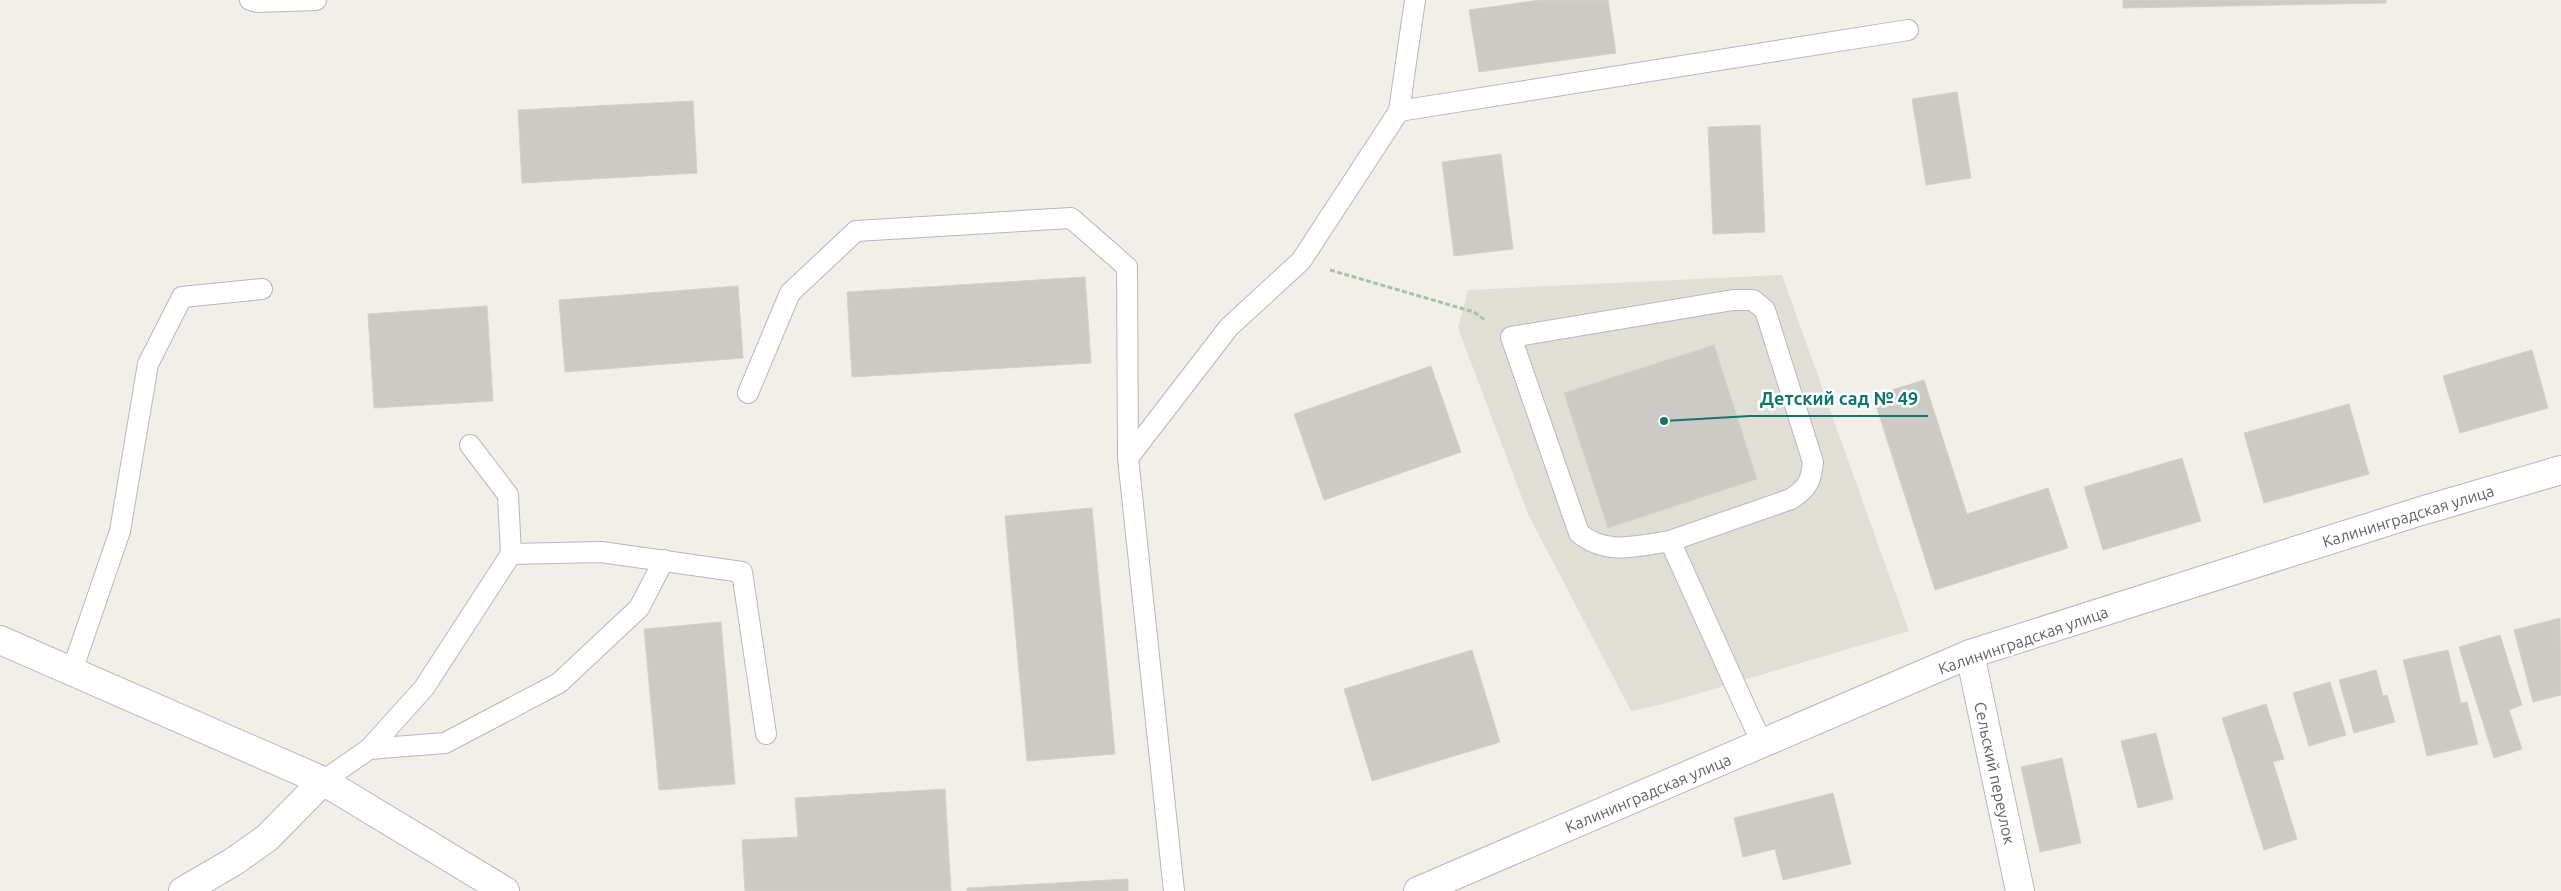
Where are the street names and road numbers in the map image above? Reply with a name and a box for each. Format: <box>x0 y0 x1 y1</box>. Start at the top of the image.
street label: Калининградская улица <box>2320 481 2496 551</box>
street label: Калининградская улица <box>1936 602 2110 678</box>
street label: Сельский переулок <box>1971 700 2019 846</box>
street label: Калининградская улица <box>1562 750 1734 836</box>

